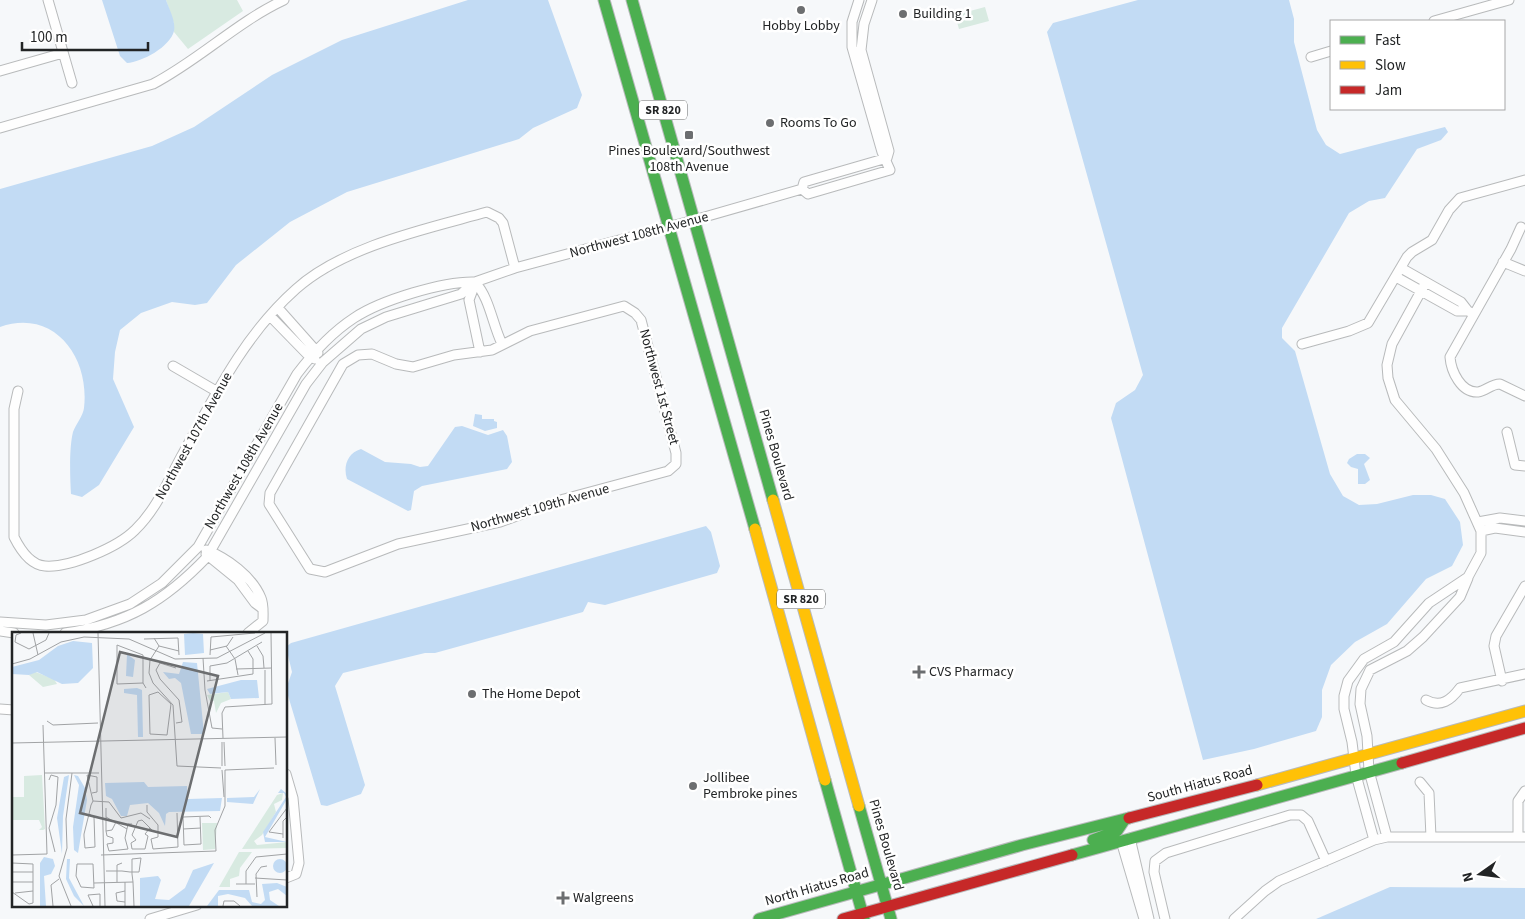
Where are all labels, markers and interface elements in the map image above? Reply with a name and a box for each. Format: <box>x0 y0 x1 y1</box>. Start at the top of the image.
marker: Hobby Lobby <box>795 4 807 16</box>
place label: Building 1 <box>913 4 972 24</box>
marker: Building 1 <box>897 8 909 20</box>
place label: Hobby Lobby <box>762 16 840 36</box>
scale bar <box>22 20 149 52</box>
legend <box>1330 20 1505 110</box>
text: 100 m <box>30 27 68 48</box>
text: Fast <box>1375 30 1401 51</box>
text: Slow <box>1375 55 1406 76</box>
text: Jam <box>1375 80 1402 101</box>
road number: SR 820 <box>639 100 687 120</box>
place label: Rooms To Go <box>780 113 856 133</box>
marker: Rooms To Go <box>764 117 776 129</box>
marker: Pines Boulevard/Southwest 108th Avenue <box>683 129 695 141</box>
place label: Pines Boulevard/Southwest 108th Avenue <box>608 141 770 177</box>
street label: Northwest 108th Avenue <box>567 207 711 263</box>
street label: Northwest 1st Street <box>634 327 684 447</box>
street label: Northwest 107th Avenue <box>151 369 237 503</box>
street label: Northwest 108th Avenue <box>200 399 288 533</box>
street label: Pines Boulevard <box>753 407 799 503</box>
street label: Northwest 109th Avenue <box>468 479 612 537</box>
road number: SR 820 <box>777 590 825 608</box>
inset map <box>12 632 288 906</box>
place label: CVS Pharmacy <box>929 662 1014 682</box>
marker: CVS Pharmacy <box>913 666 925 678</box>
place label: The Home Depot <box>482 684 581 704</box>
marker: The Home Depot <box>466 688 478 700</box>
street label: South Hiatus Road <box>1145 760 1255 808</box>
place label: Jollibee Pembroke pines <box>703 768 797 804</box>
marker: Jollibee Pembroke pines <box>687 780 699 792</box>
street label: Pines Boulevard <box>863 797 909 893</box>
north arrow <box>1455 849 1505 899</box>
street label: North Hiatus Road <box>763 863 871 911</box>
text: N <box>1458 870 1479 884</box>
place label: Walgreens <box>573 888 634 908</box>
marker: Walgreens <box>557 892 569 904</box>

